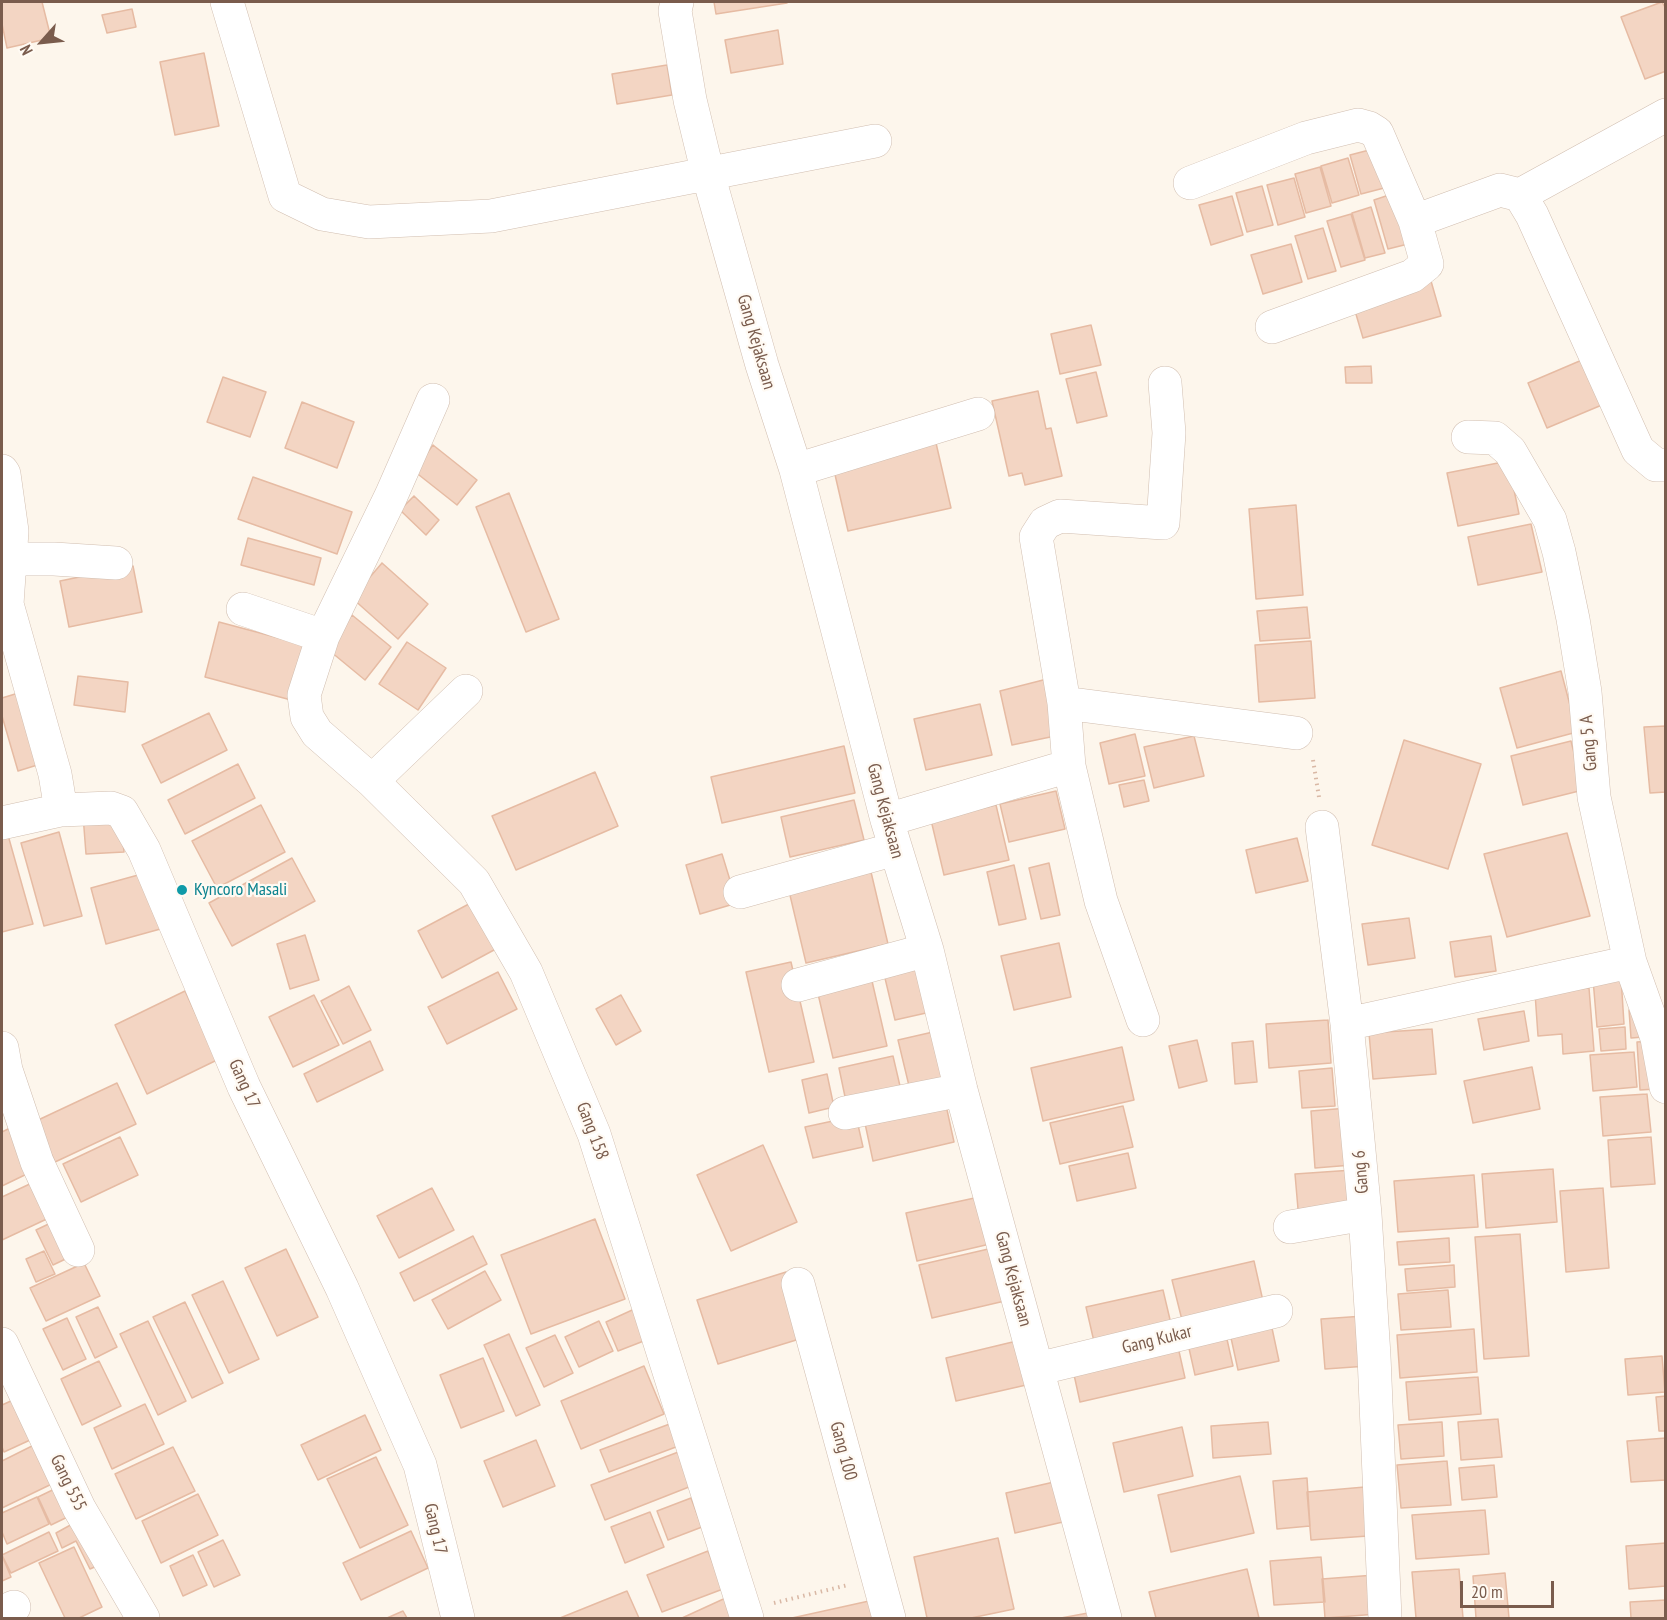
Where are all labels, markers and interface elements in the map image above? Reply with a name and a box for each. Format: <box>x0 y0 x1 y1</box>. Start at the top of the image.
north arrow <box>12 12 72 72</box>
text: N <box>15 42 37 59</box>
street label: Gang Kejaksaan <box>732 292 780 392</box>
street label: Gang 5 A <box>1576 714 1602 772</box>
street label: Gang Kejaksaan <box>862 761 908 861</box>
place label: Kyncoro Masali <box>194 879 287 901</box>
marker: Kyncoro Masali <box>175 883 189 897</box>
street label: Gang 17 <box>224 1056 264 1112</box>
street label: Gang 158 <box>571 1099 613 1163</box>
street label: Gang 6 <box>1348 1149 1374 1195</box>
street label: Gang Kejaksaan <box>990 1229 1036 1329</box>
street label: Gang Kukar <box>1120 1321 1194 1359</box>
street label: Gang 100 <box>825 1419 861 1483</box>
street label: Gang 555 <box>45 1451 91 1515</box>
street label: Gang 17 <box>419 1501 451 1557</box>
scale bar <box>1463 1569 1558 1607</box>
text: 20 m <box>1471 1580 1503 1603</box>

